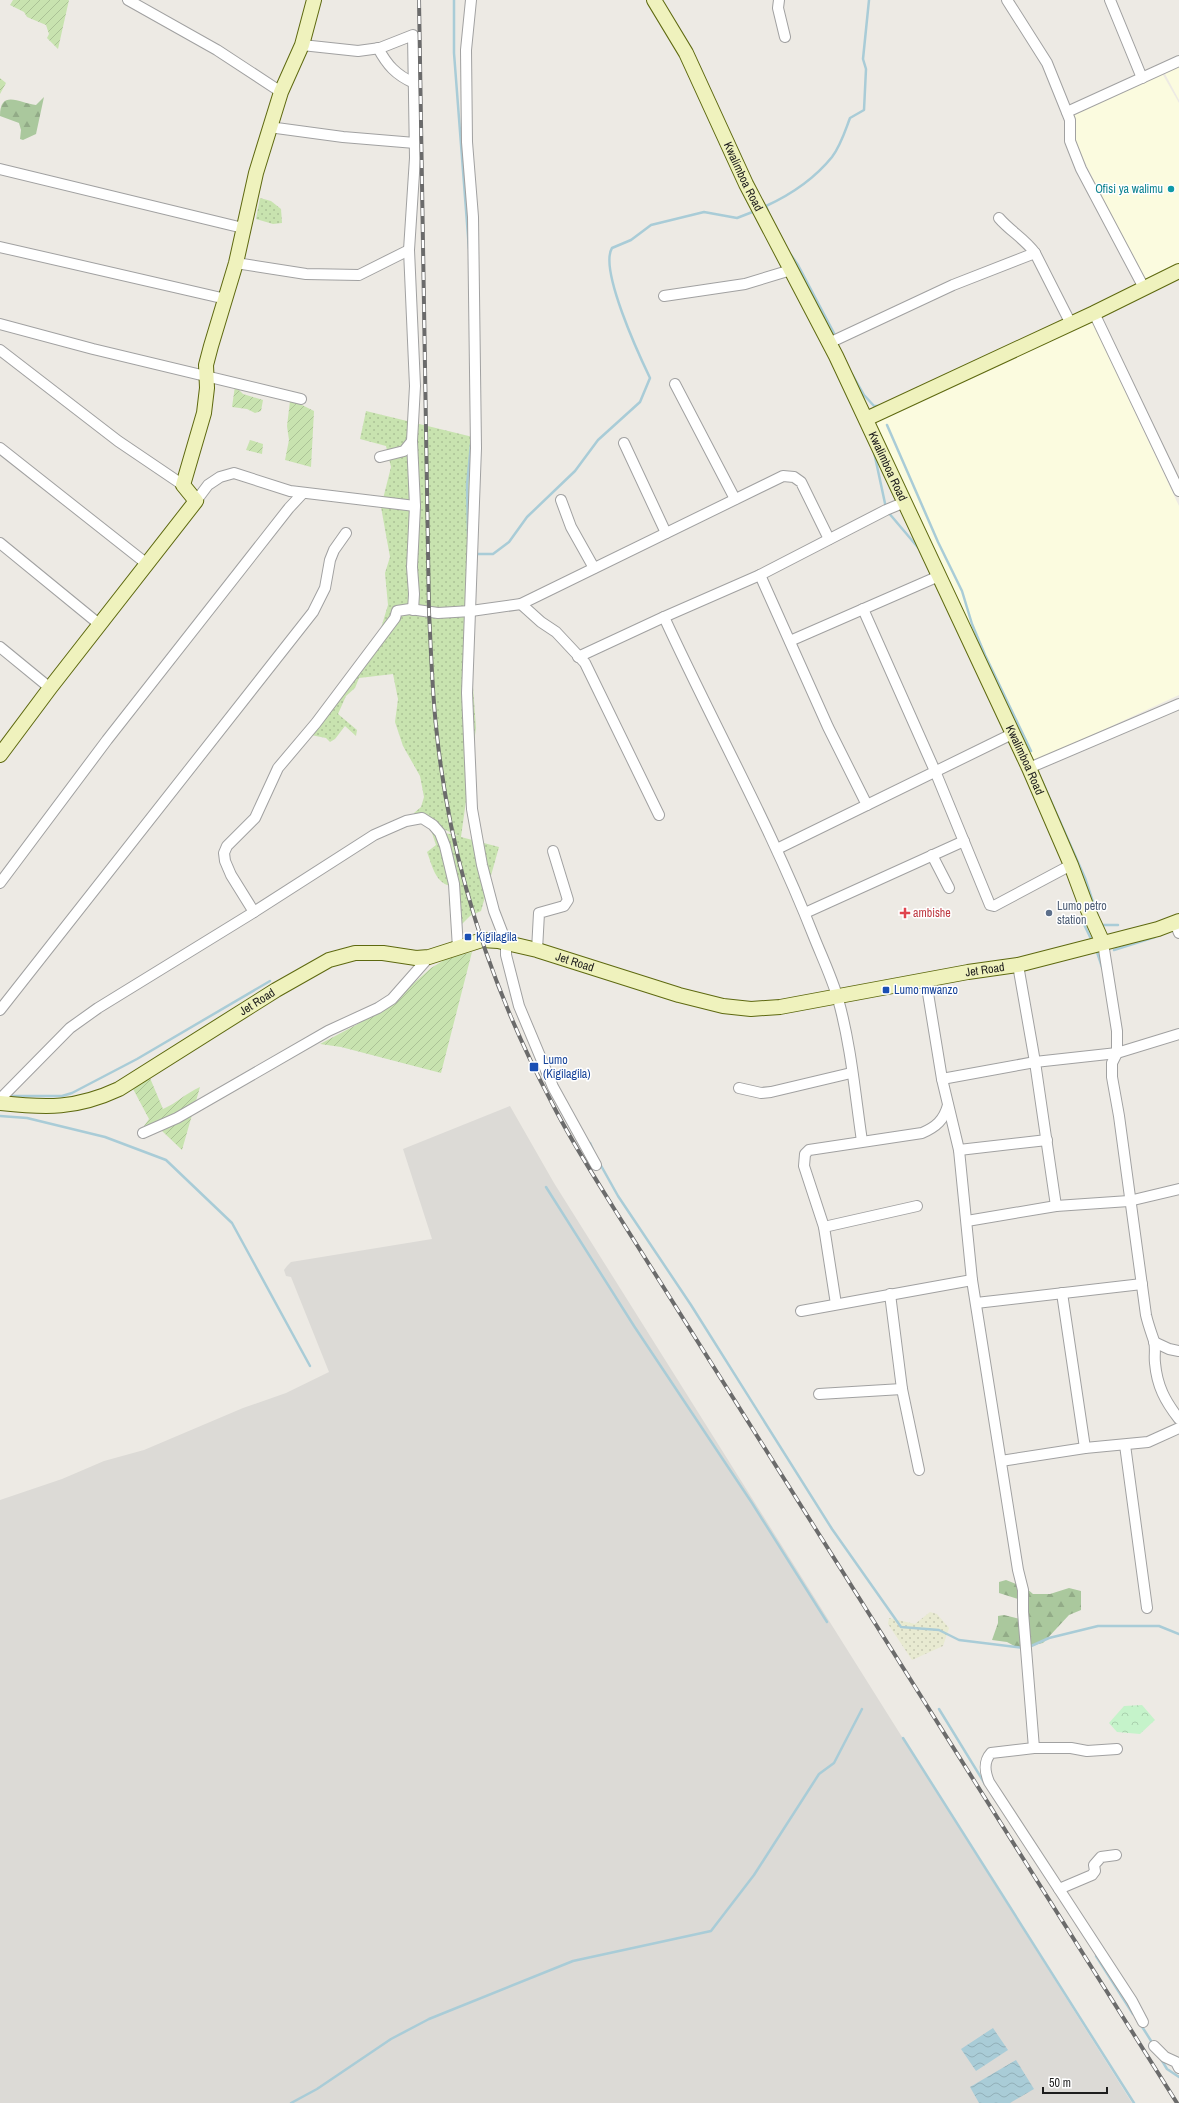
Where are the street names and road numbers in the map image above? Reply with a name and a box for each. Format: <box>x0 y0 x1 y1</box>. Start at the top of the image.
street label: Kwalimboa Road <box>720 139 767 214</box>
street label: Kwalimboa Road <box>865 429 911 504</box>
street label: Kwalimboa Road <box>1002 722 1048 797</box>
street label: Jet Road <box>554 948 596 976</box>
street label: Jet Road <box>964 959 1005 980</box>
street label: Jet Road <box>236 985 278 1019</box>

